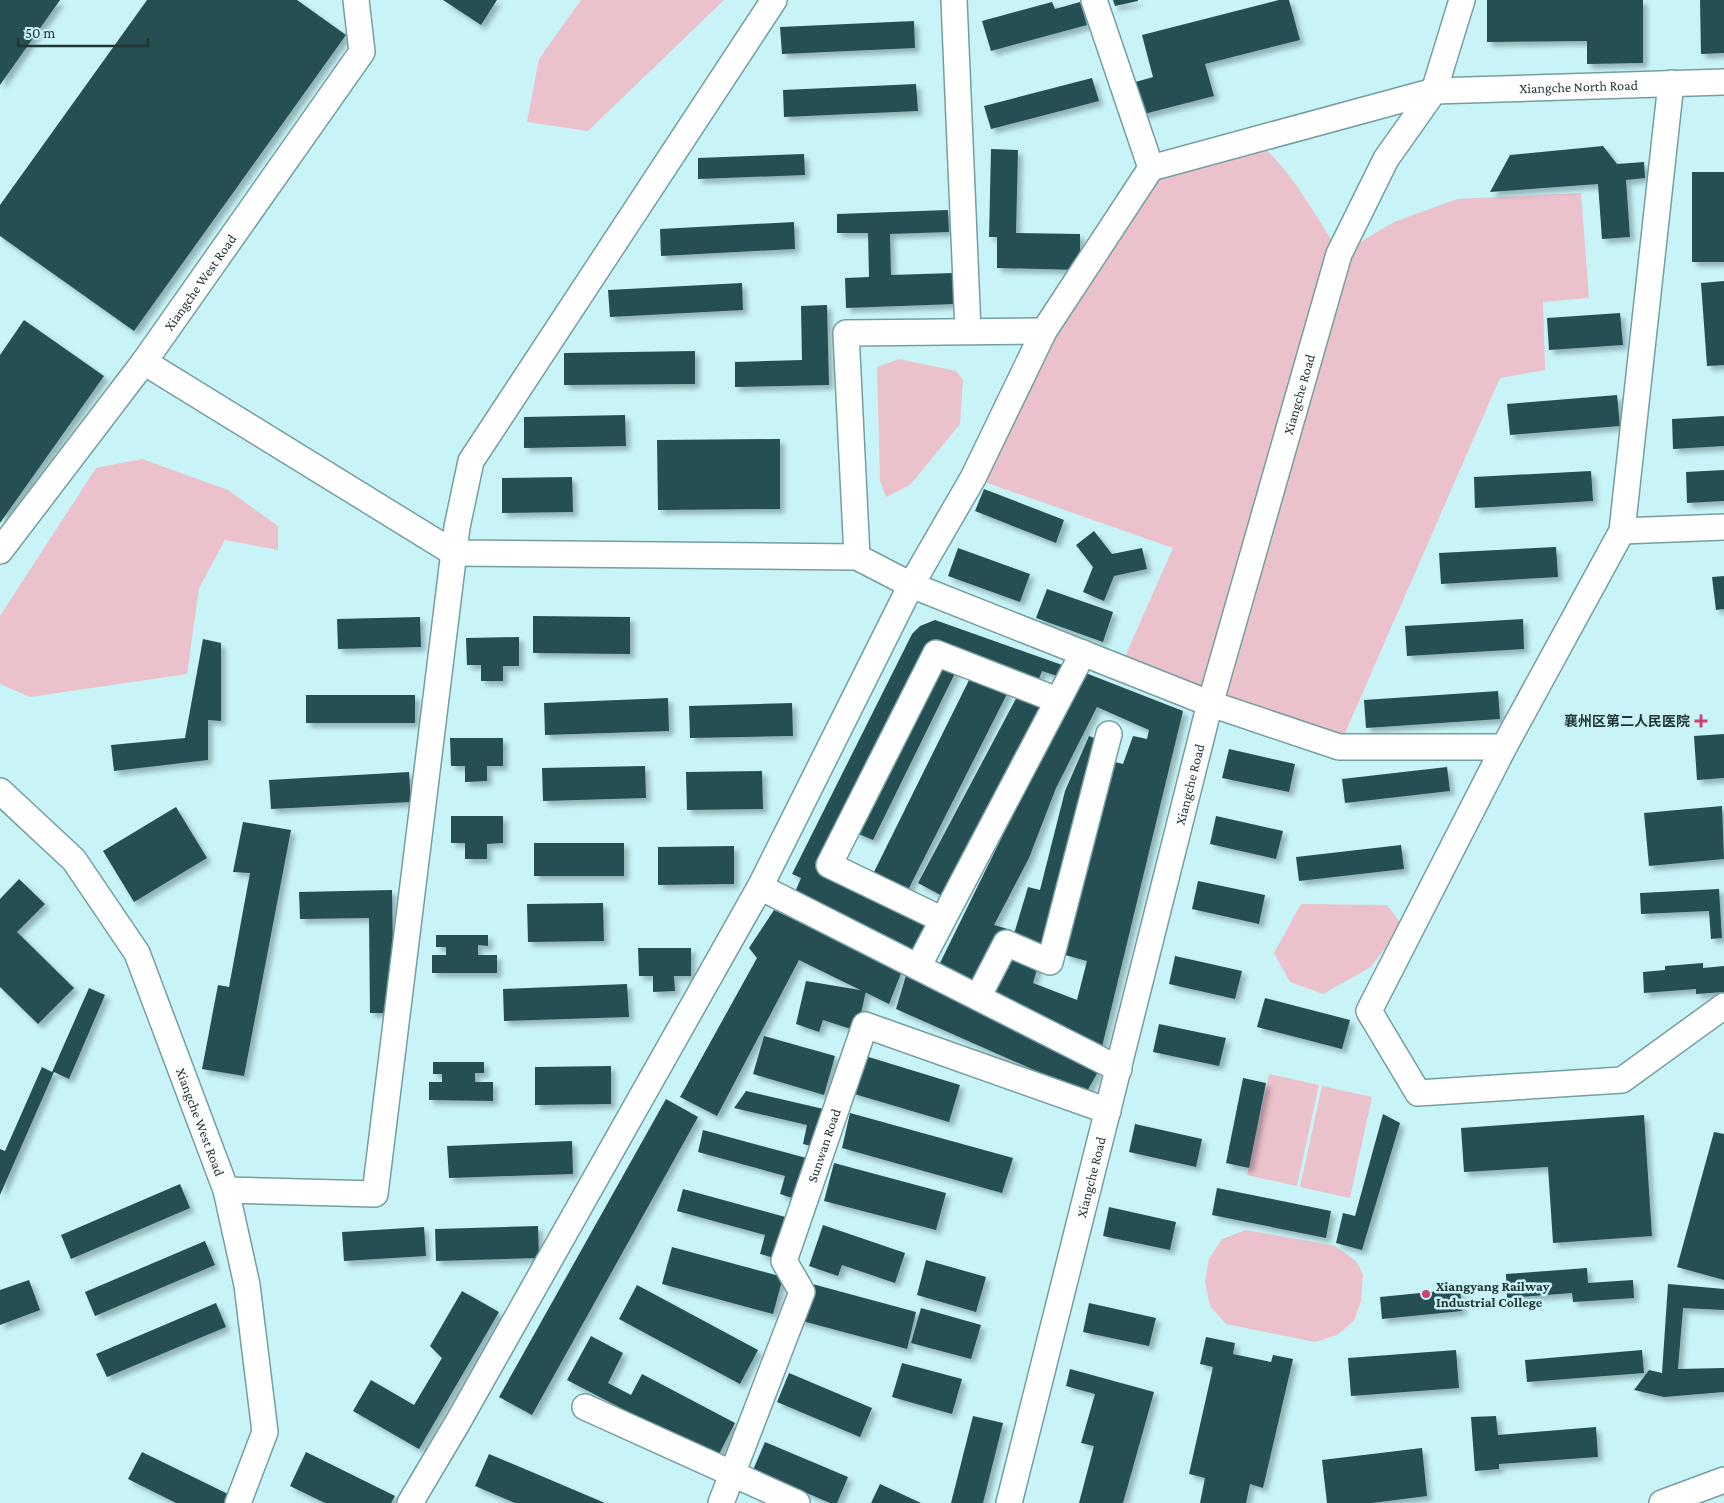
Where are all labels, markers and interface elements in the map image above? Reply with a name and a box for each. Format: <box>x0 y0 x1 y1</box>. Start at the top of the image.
scale bar <box>18 15 148 47</box>
text: 50 m <box>25 25 55 41</box>
street label: Xiangche North Road <box>1519 77 1639 96</box>
street label: Xiangche West Road <box>161 231 240 334</box>
street label: Xiangche Road <box>1280 352 1318 436</box>
place label: 襄州区第二人民医院 <box>1564 713 1690 729</box>
marker: 襄州区第二人民医院 <box>1694 714 1708 728</box>
street label: Xiangche Road <box>1172 742 1208 826</box>
street label: Xiangche West Road <box>173 1066 228 1179</box>
street label: Sunwan Road <box>804 1106 844 1184</box>
street label: Xiangche Road <box>1073 1134 1109 1219</box>
place label: Xiangyang Railway Industrial College <box>1436 1278 1550 1310</box>
marker: Xiangyang Railway Industrial College <box>1420 1288 1432 1300</box>

